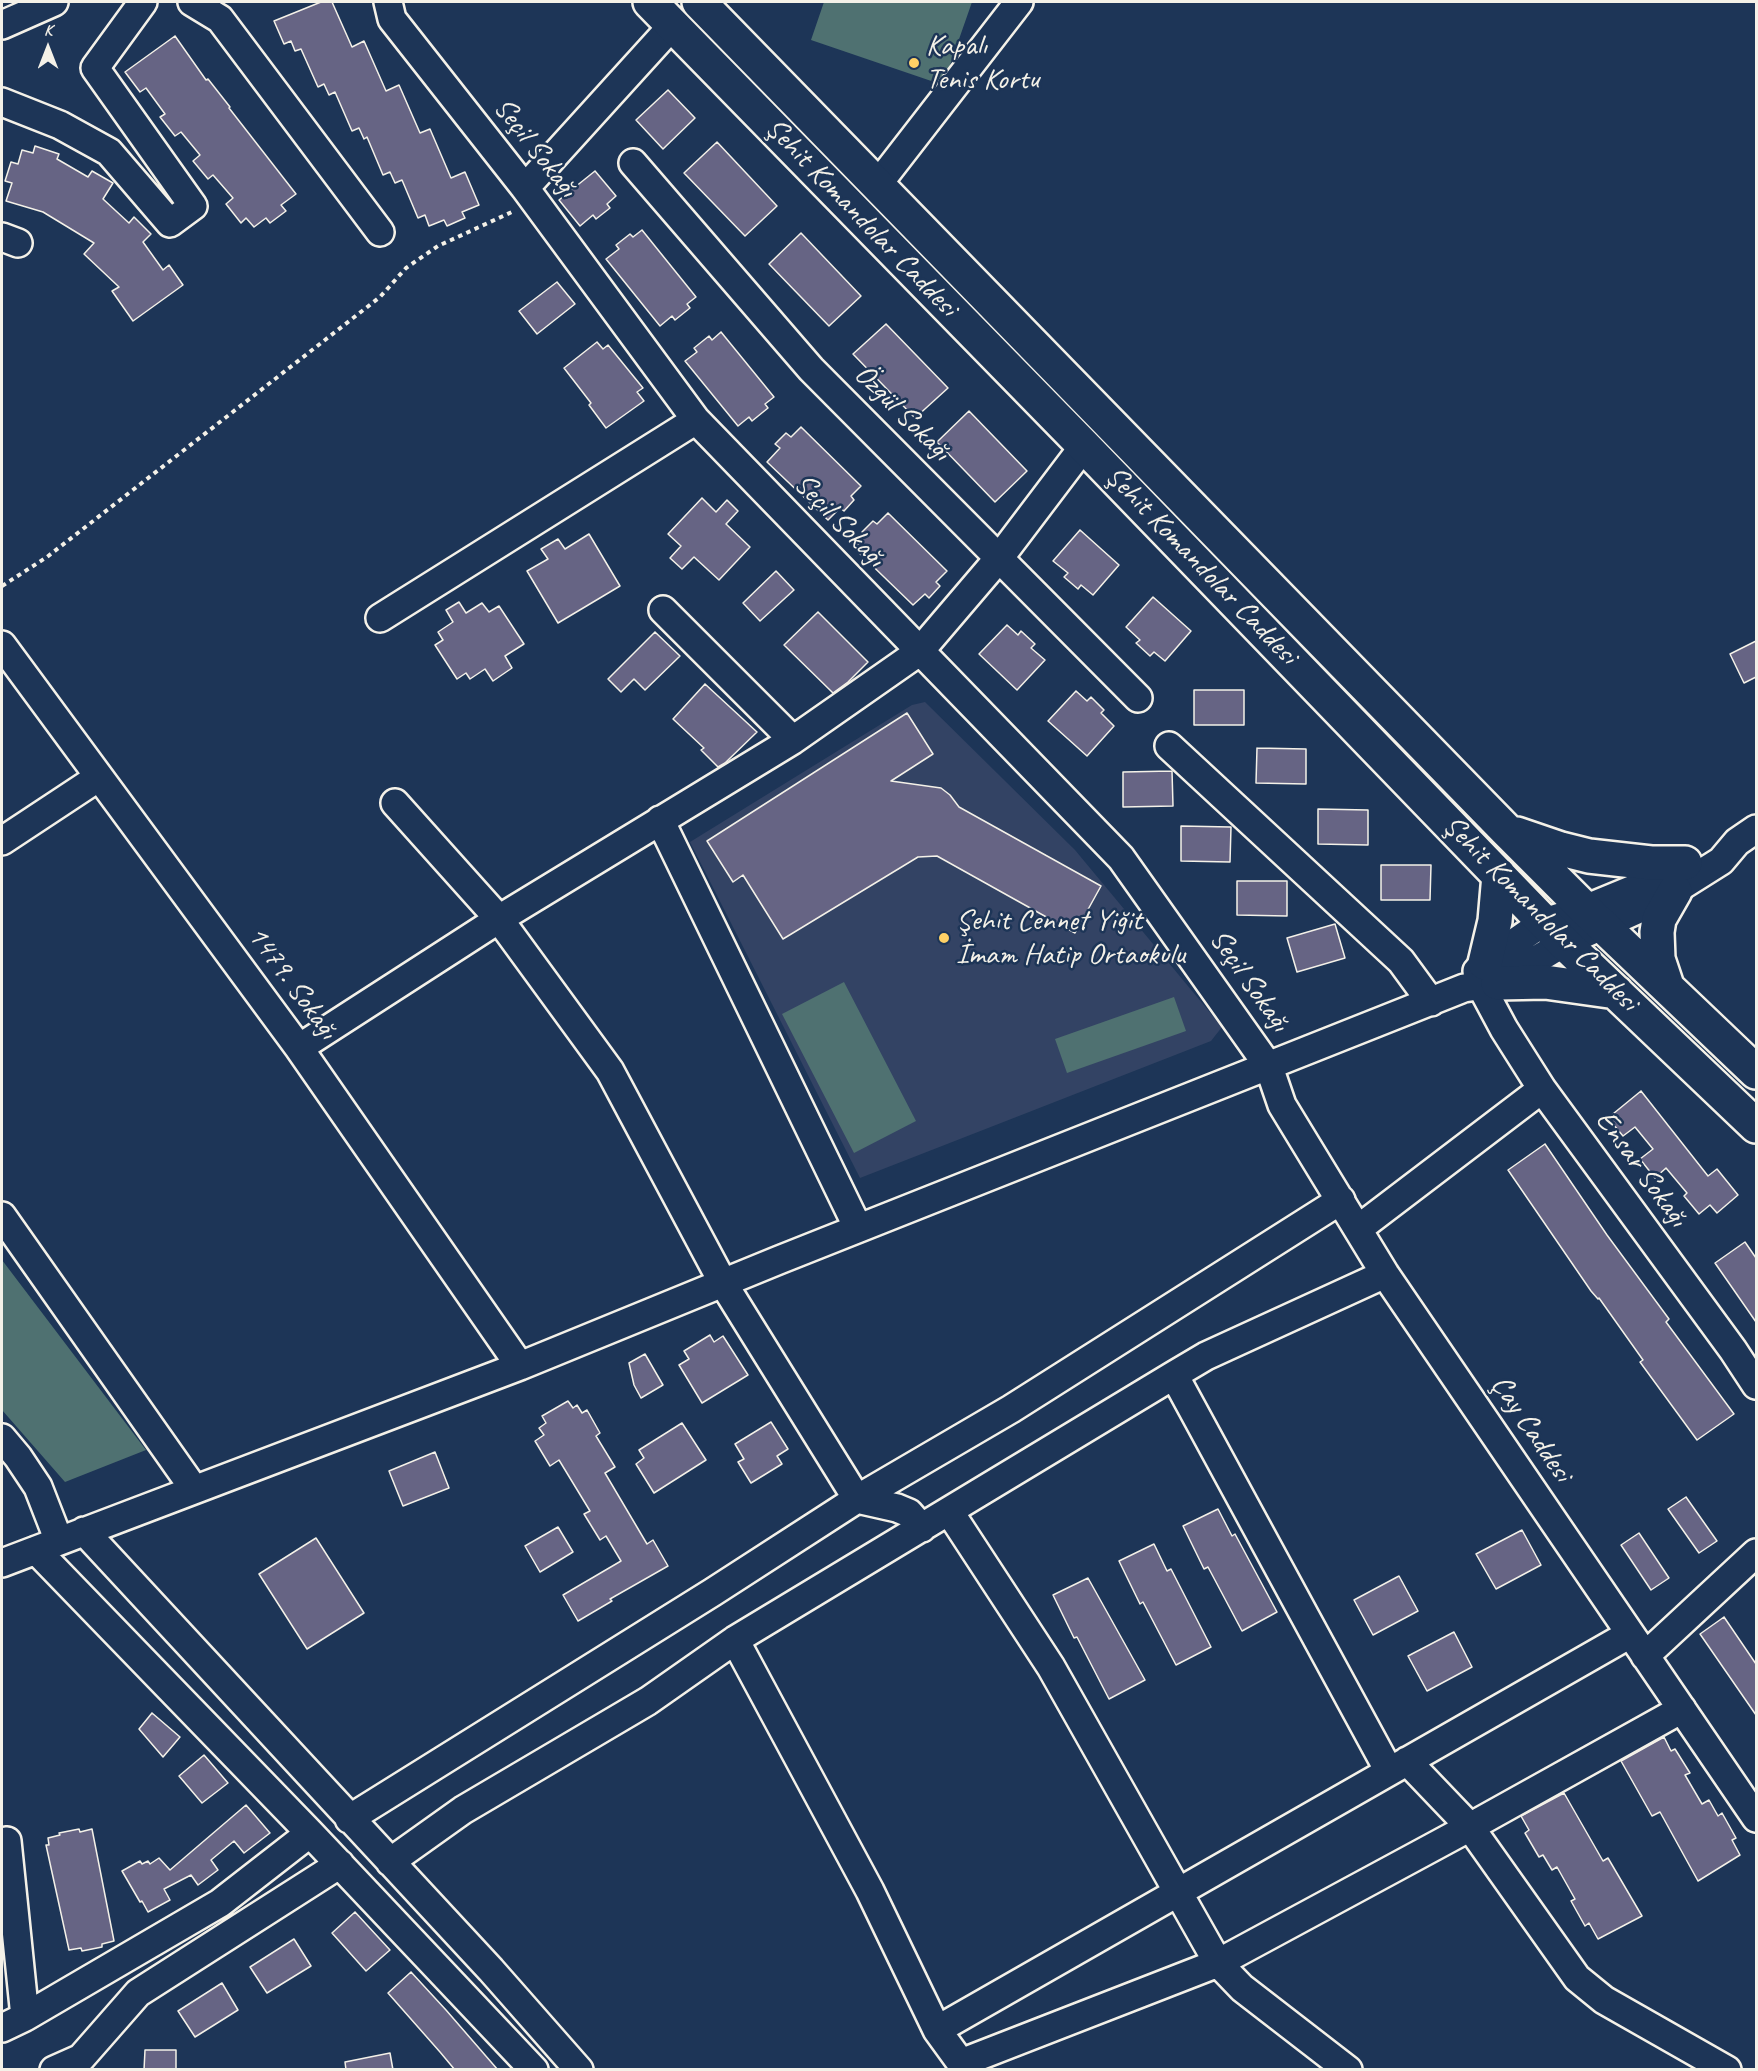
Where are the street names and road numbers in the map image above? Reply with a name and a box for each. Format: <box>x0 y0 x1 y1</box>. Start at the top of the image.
street label: Seçil Sokağı <box>485 91 585 205</box>
street label: Şehit Komandolar Caddesi <box>757 111 965 325</box>
street label: Özgül Sokağı <box>846 357 958 469</box>
street label: Şehit Komandolar Caddesi <box>1097 459 1305 673</box>
street label: Seçil Sokağı <box>786 467 892 575</box>
street label: Şehit Komandolar Caddesi <box>1434 808 1646 1020</box>
street label: 1479. Sokağı <box>239 919 345 1047</box>
street label: Seçil Sokağı <box>1201 923 1297 1039</box>
street label: Ensar Sokağı <box>1587 1104 1695 1234</box>
street label: Çay Caddesi <box>1482 1369 1580 1489</box>

